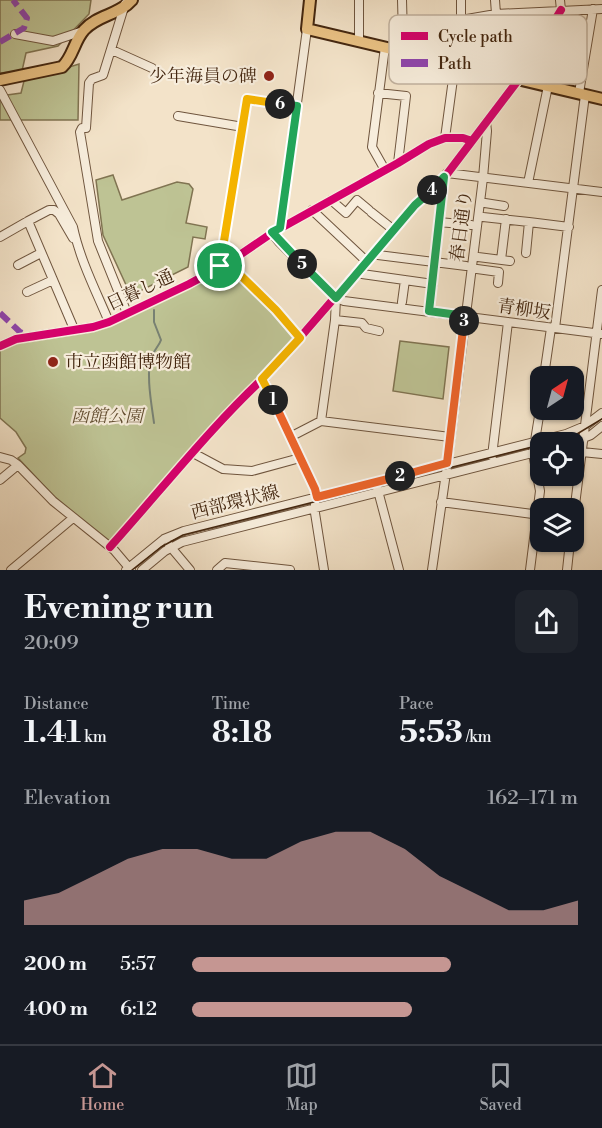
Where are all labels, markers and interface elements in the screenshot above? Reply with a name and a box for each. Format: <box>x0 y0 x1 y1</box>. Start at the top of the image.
legend <box>389 15 587 84</box>
text: Cycle path <box>438 27 513 47</box>
text: Path <box>438 54 472 74</box>
place label: 少年海員の碑 <box>149 65 257 88</box>
marker: 少年海員の碑 <box>262 69 276 83</box>
pin: 6 <box>265 89 295 119</box>
text: 6 <box>275 94 285 114</box>
pin: 4 <box>417 175 447 205</box>
text: 4 <box>427 180 437 200</box>
street label: 春日通り <box>446 189 477 263</box>
pin <box>194 240 245 291</box>
icon: arrive <box>203 249 236 282</box>
pin: 5 <box>287 249 317 279</box>
text: 5 <box>297 254 307 274</box>
street label: 日暮し通 <box>103 265 178 316</box>
street label: 青柳坂 <box>496 294 552 325</box>
pin: 3 <box>449 306 479 336</box>
text: 3 <box>459 311 469 331</box>
place label: 市立函館博物館 <box>65 351 191 374</box>
marker: 市立函館博物館 <box>46 355 60 369</box>
north arrow <box>530 366 584 420</box>
map controls <box>530 366 584 552</box>
pin: 1 <box>258 385 288 415</box>
text: 1 <box>269 390 277 410</box>
park label: 函館公園 <box>71 405 146 428</box>
button: locate <box>530 432 584 486</box>
pin: 2 <box>385 461 415 491</box>
text: 2 <box>395 466 405 486</box>
street label: 西部環状線 <box>189 480 282 525</box>
button: layers <box>530 498 584 552</box>
text: Evening run <box>24 588 213 629</box>
button: share <box>515 590 578 653</box>
text: 20:09 <box>24 631 79 656</box>
text: Distance <box>24 694 89 714</box>
text: Time <box>212 694 250 714</box>
text: Pace <box>399 694 434 714</box>
text: 1.41 <box>24 714 81 752</box>
text: 8:18 <box>212 714 272 752</box>
text: 5:53 <box>399 714 463 752</box>
text: km <box>81 727 107 747</box>
text: /km <box>463 727 492 747</box>
text: Elevation <box>24 786 111 811</box>
text: 162–171 m <box>487 786 578 811</box>
text: 200 m <box>24 952 87 977</box>
text: 5:57 <box>120 952 156 977</box>
text: 400 m <box>24 997 88 1022</box>
text: 6:12 <box>120 997 157 1022</box>
tab: Home <box>81 1059 124 1115</box>
tab: Map <box>285 1059 318 1115</box>
tab: Saved <box>479 1059 521 1115</box>

